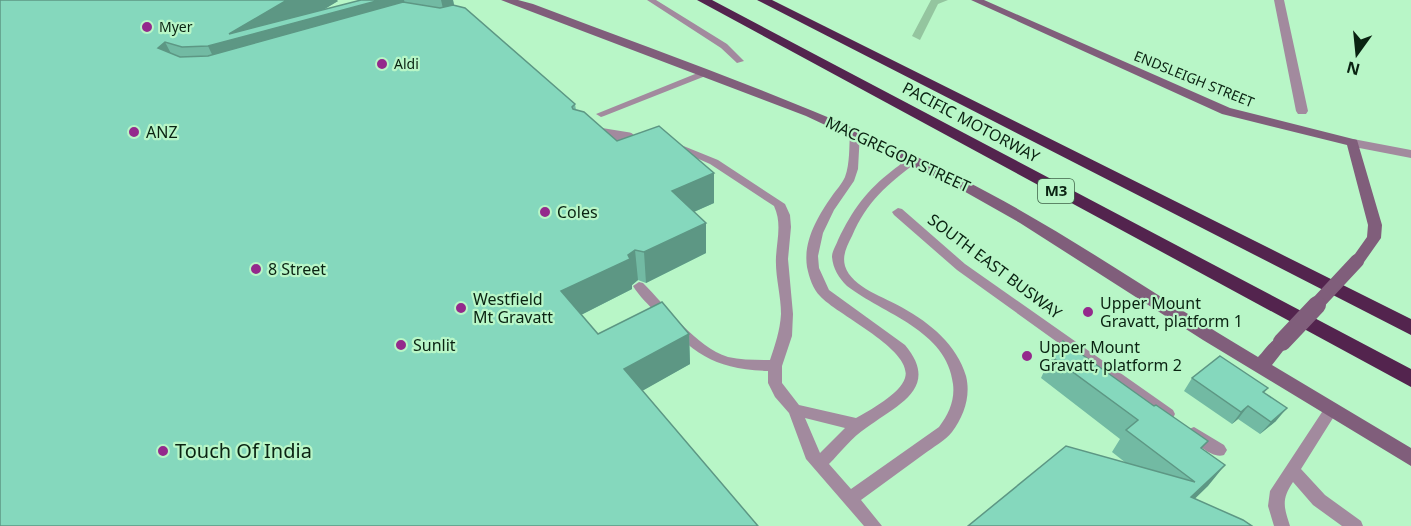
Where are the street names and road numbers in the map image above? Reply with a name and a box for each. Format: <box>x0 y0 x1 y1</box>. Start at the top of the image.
street label: ENDSLEIGH STREET <box>1131 46 1257 111</box>
street label: PACIFIC MOTORWAY <box>899 77 1044 168</box>
street label: MACGREGOR STREET <box>822 111 974 197</box>
road number: M3 <box>1038 179 1074 203</box>
street label: SOUTH EAST BUSWAY <box>924 208 1067 324</box>

